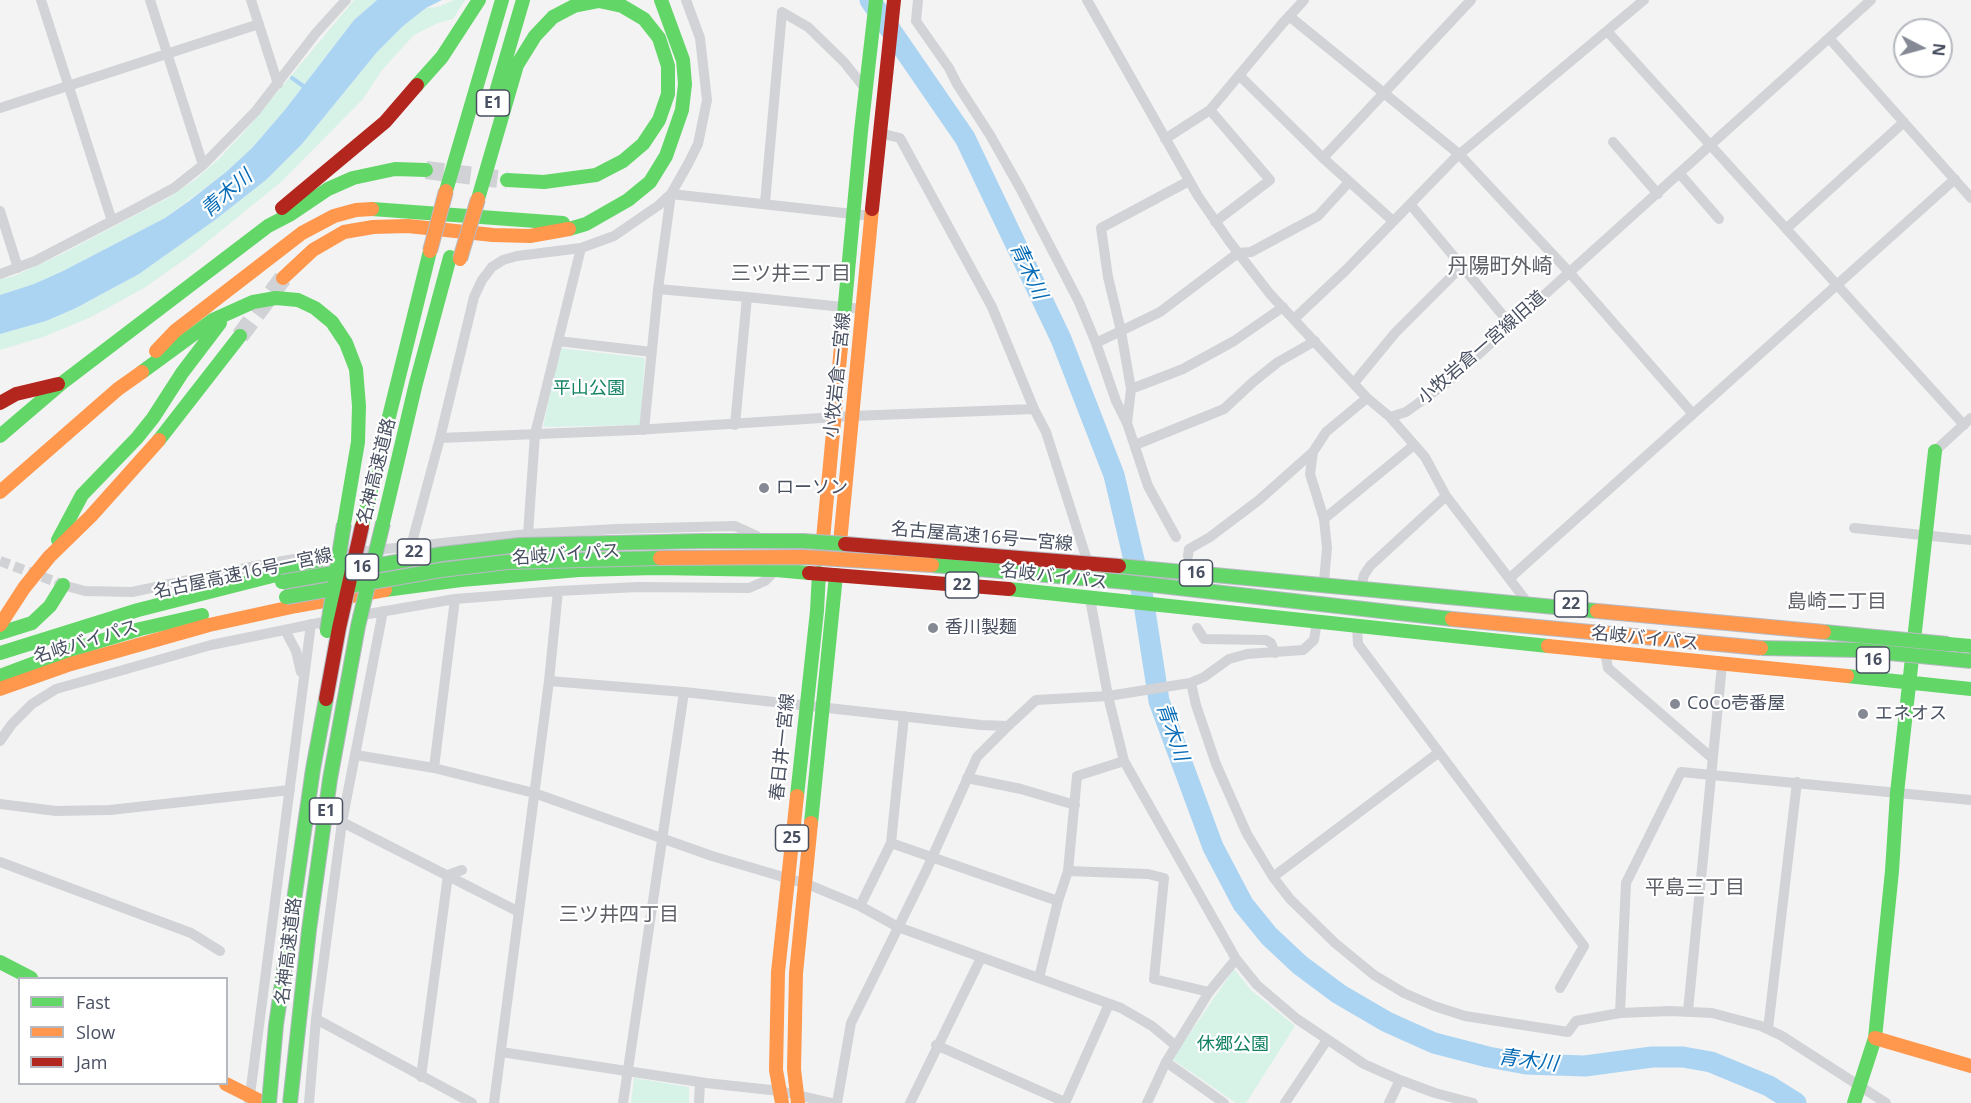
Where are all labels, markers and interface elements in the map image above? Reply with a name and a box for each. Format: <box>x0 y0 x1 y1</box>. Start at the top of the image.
north arrow <box>1893 18 1953 78</box>
text: N <box>1927 42 1951 57</box>
road number: E1 <box>476 90 510 116</box>
water label: 青木川 <box>196 165 258 223</box>
water label: 青木川 <box>1004 239 1052 303</box>
district label: 丹陽町外崎 <box>1448 254 1552 280</box>
district label: 三ツ井三丁目 <box>731 262 851 286</box>
street label: 小牧岩倉一宮線旧道 <box>1414 287 1550 409</box>
street label: 小牧岩倉一宮線 <box>821 311 855 439</box>
park label: 平山公園 <box>553 378 625 400</box>
street label: 名神高速道路 <box>353 416 401 526</box>
place label: ローソン <box>776 477 848 499</box>
marker: ローソン <box>757 481 771 495</box>
street label: 名古屋高速16号一宮線 <box>890 518 1074 556</box>
road number: 22 <box>398 539 430 565</box>
street label: 名岐バイパス <box>511 540 621 570</box>
street label: 名古屋高速16号一宮線 <box>151 544 335 604</box>
road number: 16 <box>346 554 378 580</box>
street label: 名岐バイパス <box>999 560 1109 594</box>
road number: 16 <box>1180 560 1212 586</box>
road number: 22 <box>946 572 978 598</box>
district label: 島崎二丁目 <box>1787 590 1887 614</box>
road number: 22 <box>1554 591 1588 617</box>
street label: 名岐バイパス <box>31 616 141 668</box>
place label: 香川製麺 <box>945 617 1017 639</box>
marker: 香川製麺 <box>926 621 940 635</box>
street label: 名岐バイパス <box>1590 623 1700 655</box>
road number: 16 <box>1856 647 1890 673</box>
street label: 春日井一宮線 <box>767 692 799 802</box>
place label: CoCo壱番屋 <box>1687 693 1785 715</box>
marker: CoCo壱番屋 <box>1668 697 1682 711</box>
water label: 青木川 <box>1151 700 1193 764</box>
place label: エネオス <box>1875 703 1947 725</box>
marker: エネオス <box>1856 707 1870 721</box>
road number: E1 <box>310 798 342 824</box>
road number: 25 <box>776 825 808 851</box>
district label: 平島三丁目 <box>1645 876 1745 900</box>
street label: 名神高速道路 <box>272 896 306 1006</box>
district label: 三ツ井四丁目 <box>559 903 679 927</box>
legend <box>18 977 228 1085</box>
text: Fast <box>76 990 110 1014</box>
text: Slow <box>76 1020 115 1044</box>
park label: 休郷公園 <box>1197 1034 1269 1056</box>
water label: 青木川 <box>1497 1045 1559 1077</box>
text: Jam <box>76 1050 108 1074</box>

